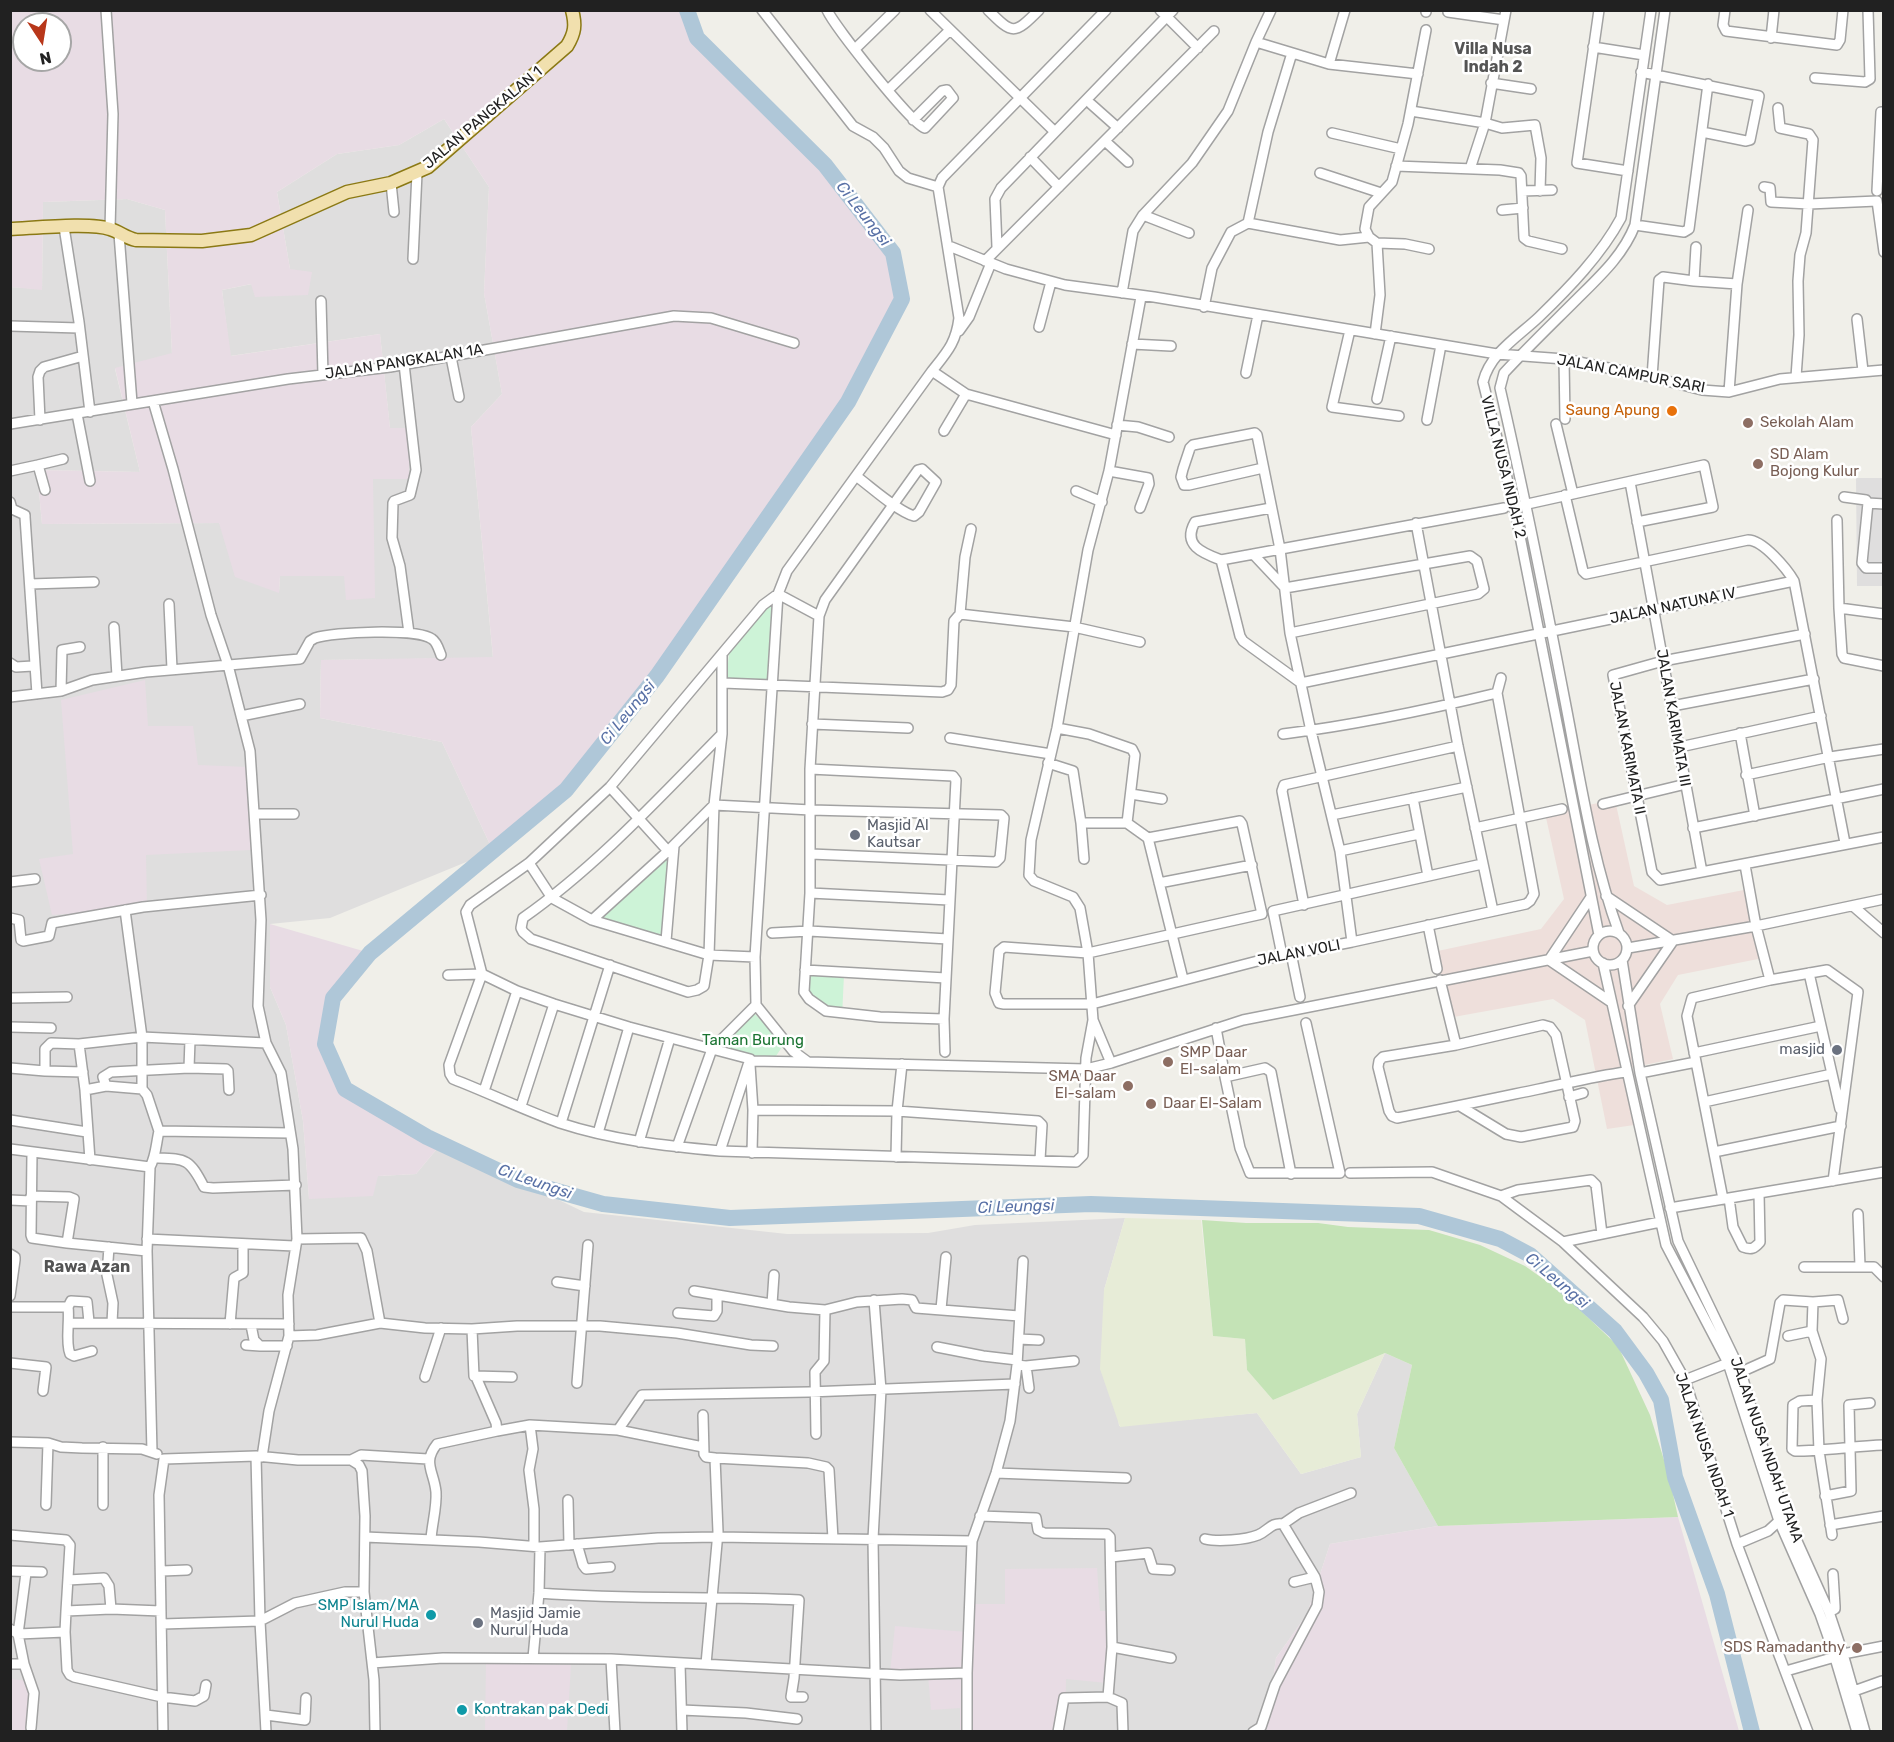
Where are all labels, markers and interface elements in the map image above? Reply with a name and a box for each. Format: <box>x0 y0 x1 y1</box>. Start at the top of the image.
north arrow <box>12 12 72 72</box>
district label: Villa Nusa Indah 2 <box>1454 39 1532 77</box>
text: N <box>38 48 53 69</box>
street label: JALAN PANGKALAN 1 <box>420 63 546 173</box>
water label: Ci Leungsi <box>832 178 894 250</box>
street label: JALAN PANGKALAN 1A <box>324 341 484 383</box>
street label: JALAN CAMPUR SARI <box>1555 351 1707 397</box>
street label: VILLA NUSA INDAH 2 <box>1477 394 1529 540</box>
place label: Saung Apung <box>1566 402 1660 420</box>
marker: Saung Apung <box>1665 404 1679 418</box>
place label: Sekolah Alam <box>1760 414 1854 432</box>
marker: Sekolah Alam <box>1741 416 1755 430</box>
place label: SD Alam Bojong Kulur <box>1770 446 1859 481</box>
marker: SD Alam Bojong Kulur <box>1751 457 1765 471</box>
street label: JALAN NATUNA IV <box>1608 584 1738 628</box>
street label: JALAN KARIMATA III <box>1652 648 1694 788</box>
water label: Ci Leungsi <box>596 677 660 749</box>
street label: JALAN KARIMATA II <box>1605 680 1649 816</box>
place label: Masjid Al Kautsar <box>867 817 929 852</box>
marker: Masjid Al Kautsar <box>848 828 862 842</box>
street label: JALAN VOLI <box>1256 936 1342 970</box>
park label: Taman Burung <box>702 1032 804 1050</box>
place label: masjid <box>1779 1041 1825 1059</box>
marker: masjid <box>1830 1043 1844 1057</box>
place label: SMP Daar El-salam <box>1180 1044 1247 1079</box>
marker: SMP Daar El-salam <box>1161 1055 1175 1069</box>
place label: SMA Daar El-salam <box>1048 1068 1116 1103</box>
marker: SMA Daar El-salam <box>1121 1079 1135 1093</box>
place label: Daar El-Salam <box>1163 1095 1262 1113</box>
marker: Daar El-Salam <box>1144 1097 1158 1111</box>
water label: Ci Leungsi <box>495 1160 575 1204</box>
water label: Ci Leungsi <box>977 1196 1055 1218</box>
water label: Ci Leungsi <box>1521 1249 1593 1313</box>
district label: Rawa Azan <box>44 1257 130 1277</box>
street label: JALAN NUSA INDAH UTAMA <box>1726 1355 1806 1545</box>
street label: JALAN NUSA INDAH 1 <box>1671 1371 1737 1519</box>
place label: SMP Islam/MA Nurul Huda <box>318 1597 419 1632</box>
place label: Masjid Jamie Nurul Huda <box>490 1605 581 1640</box>
marker: SMP Islam/MA Nurul Huda <box>424 1608 438 1622</box>
marker: Masjid Jamie Nurul Huda <box>471 1616 485 1630</box>
place label: SDS Ramadanthy <box>1723 1639 1845 1657</box>
marker: SDS Ramadanthy <box>1850 1641 1864 1655</box>
place label: Kontrakan pak Dedi <box>474 1701 608 1719</box>
marker: Kontrakan pak Dedi <box>455 1703 469 1717</box>

